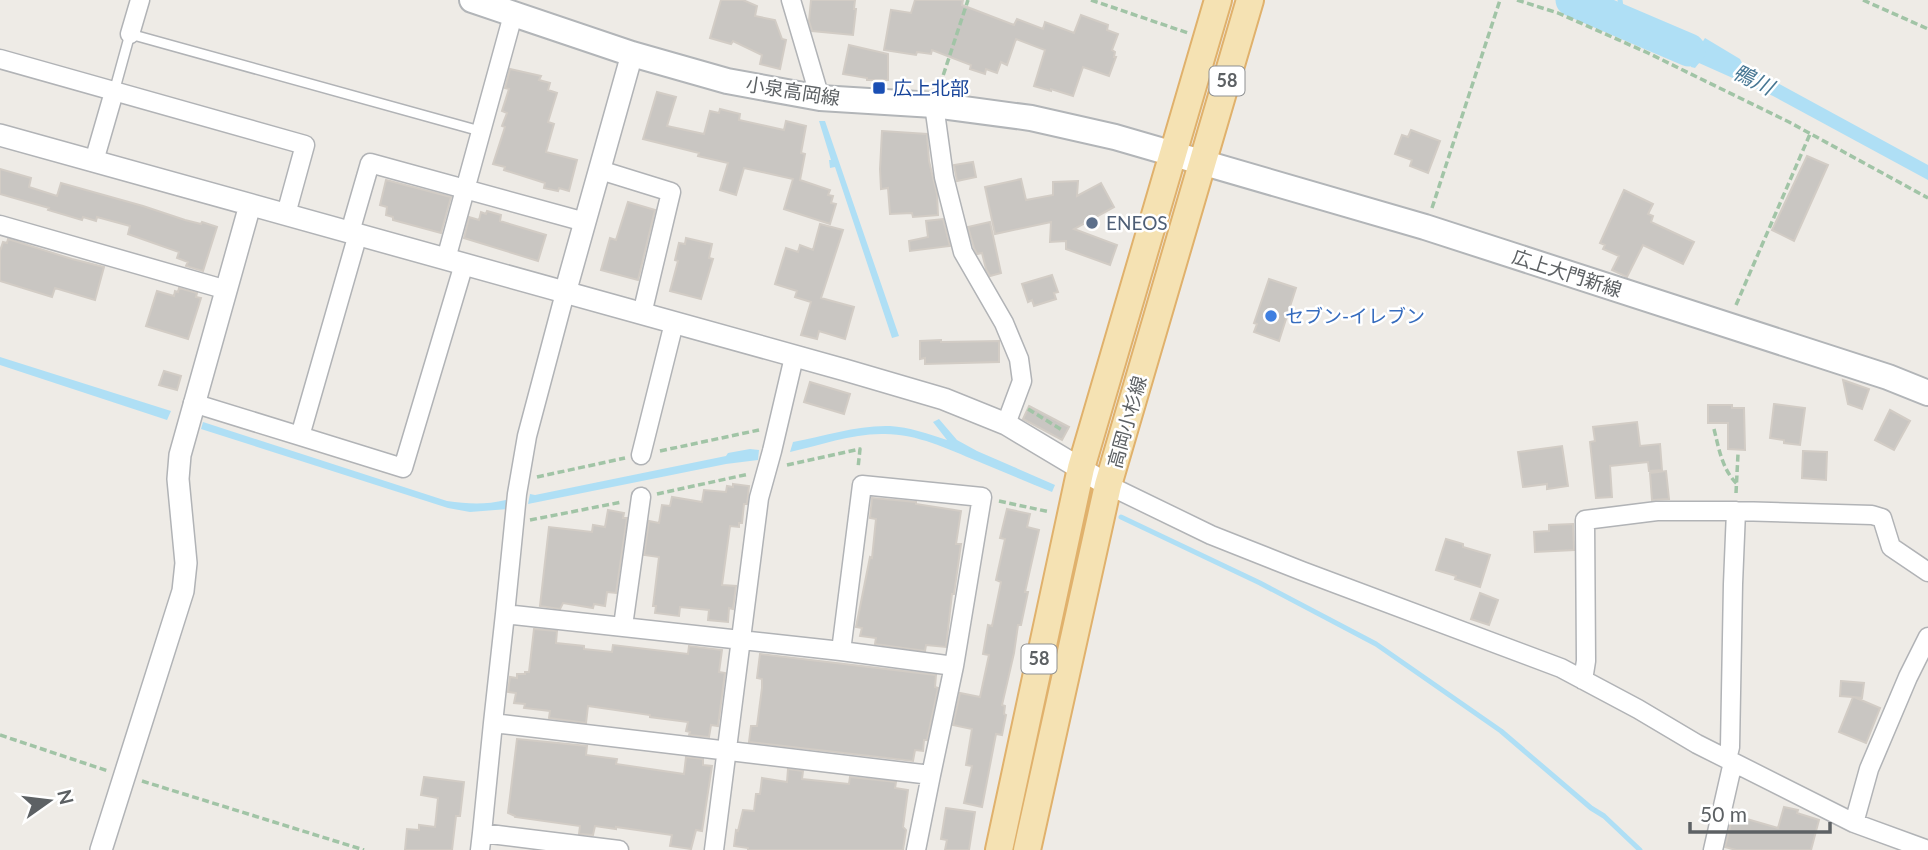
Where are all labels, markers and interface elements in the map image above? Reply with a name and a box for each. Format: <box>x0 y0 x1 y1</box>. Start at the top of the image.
water label: 鴨川 <box>1729 58 1780 100</box>
road number: 58 <box>1210 66 1244 96</box>
street label: 小泉高岡線 <box>744 72 842 109</box>
place label: 広上北部 <box>893 76 969 99</box>
marker: 広上北部 <box>871 80 887 96</box>
place label: ENEOS <box>1106 211 1168 234</box>
marker: ENEOS <box>1084 215 1100 231</box>
street label: 広上大門新線 <box>1509 244 1625 301</box>
place label: セブン-イレブン <box>1285 304 1425 327</box>
marker: セブン-イレブン <box>1263 308 1279 324</box>
street label: 高岡小杉線 <box>1102 373 1151 471</box>
road number: 58 <box>1021 644 1056 674</box>
north arrow <box>14 766 84 836</box>
text: N <box>53 787 79 807</box>
scale bar <box>1690 790 1830 834</box>
text: 50 m <box>1700 801 1747 826</box>

